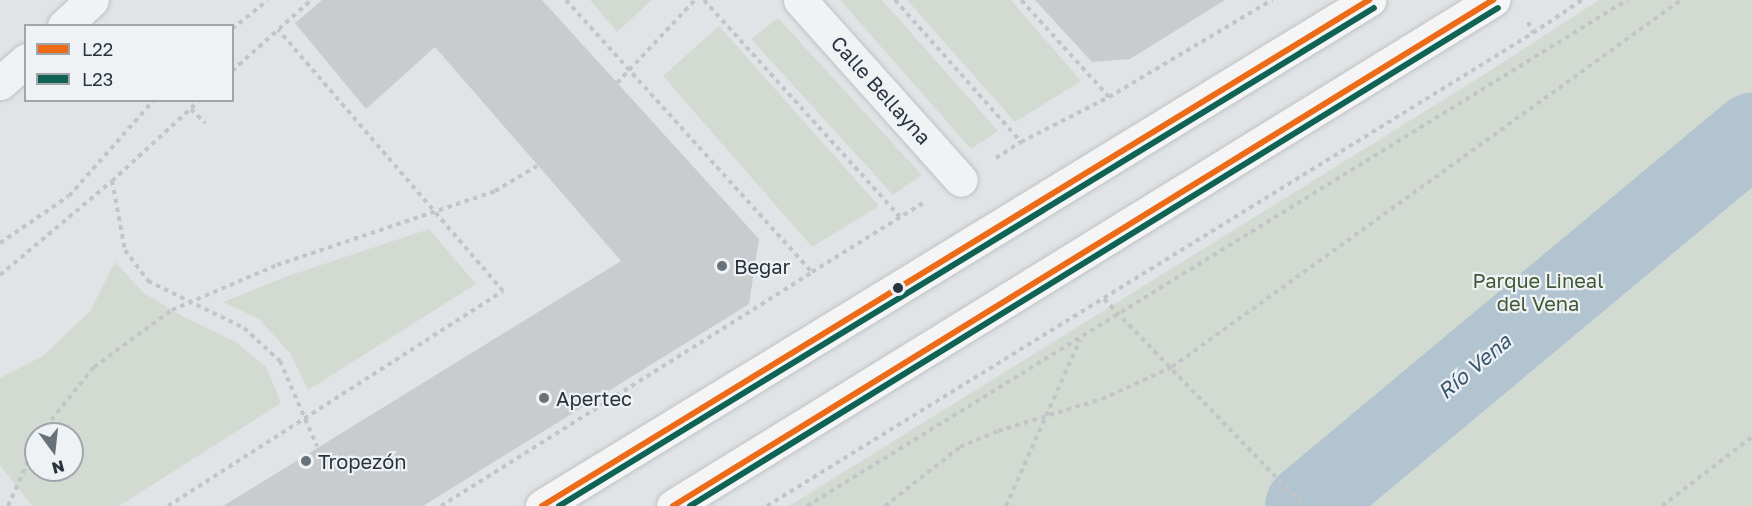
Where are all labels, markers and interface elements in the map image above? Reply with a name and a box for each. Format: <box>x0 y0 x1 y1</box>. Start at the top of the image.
legend <box>24 24 234 102</box>
street label: Calle Bellayna <box>826 31 936 149</box>
text: L22 <box>82 38 113 60</box>
text: L23 <box>82 68 113 90</box>
place label: Begar <box>734 254 790 278</box>
marker: Begar <box>715 259 729 273</box>
park label: Parque Lineal del Vena <box>1472 268 1604 315</box>
unlabelled marker <box>892 282 904 294</box>
water label: Río Vena <box>1432 328 1516 404</box>
place label: Apertec <box>556 386 632 410</box>
marker: Apertec <box>537 391 551 405</box>
north arrow <box>24 422 84 482</box>
place label: Tropezón <box>318 449 407 473</box>
marker: Tropezón <box>299 454 313 468</box>
text: N <box>50 456 67 479</box>

